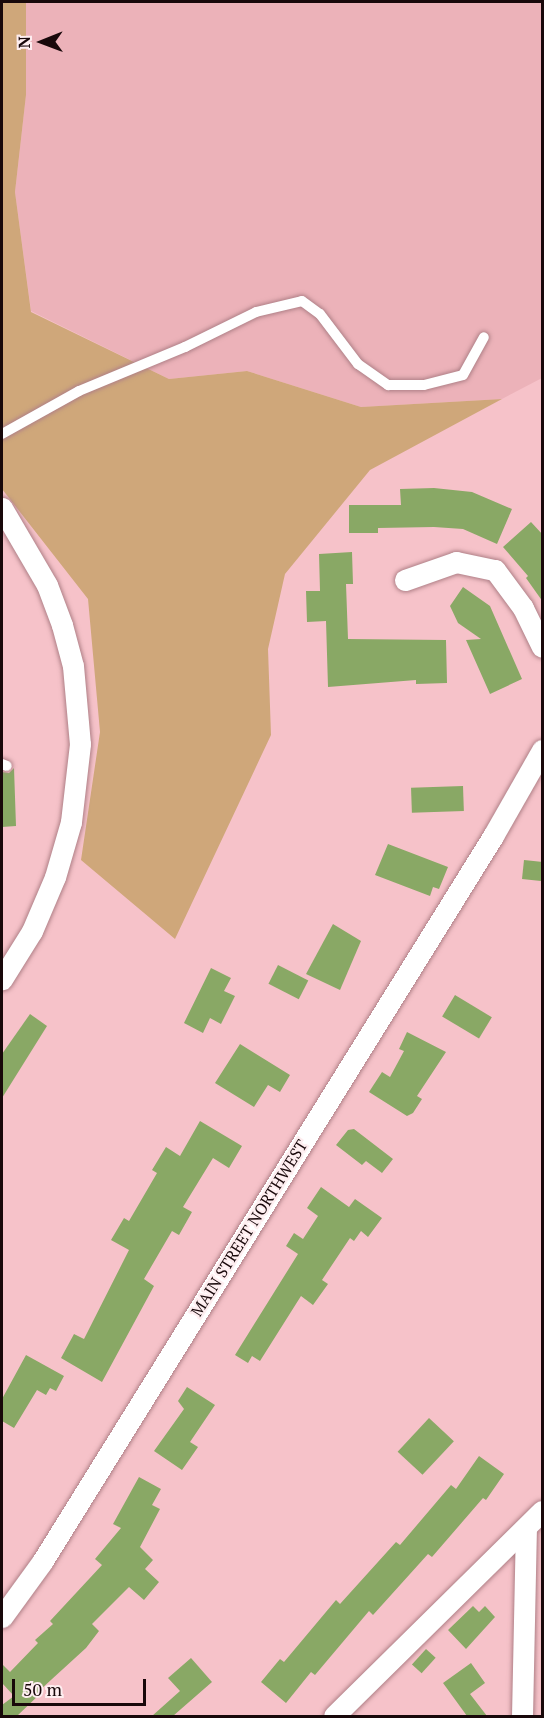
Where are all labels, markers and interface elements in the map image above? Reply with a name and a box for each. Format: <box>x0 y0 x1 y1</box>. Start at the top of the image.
north arrow <box>12 12 72 72</box>
text: N <box>13 36 35 49</box>
street label: MAIN STREET NORTHWEST <box>187 1136 311 1320</box>
scale bar <box>15 1667 148 1705</box>
text: 50 m <box>23 1677 62 1701</box>

